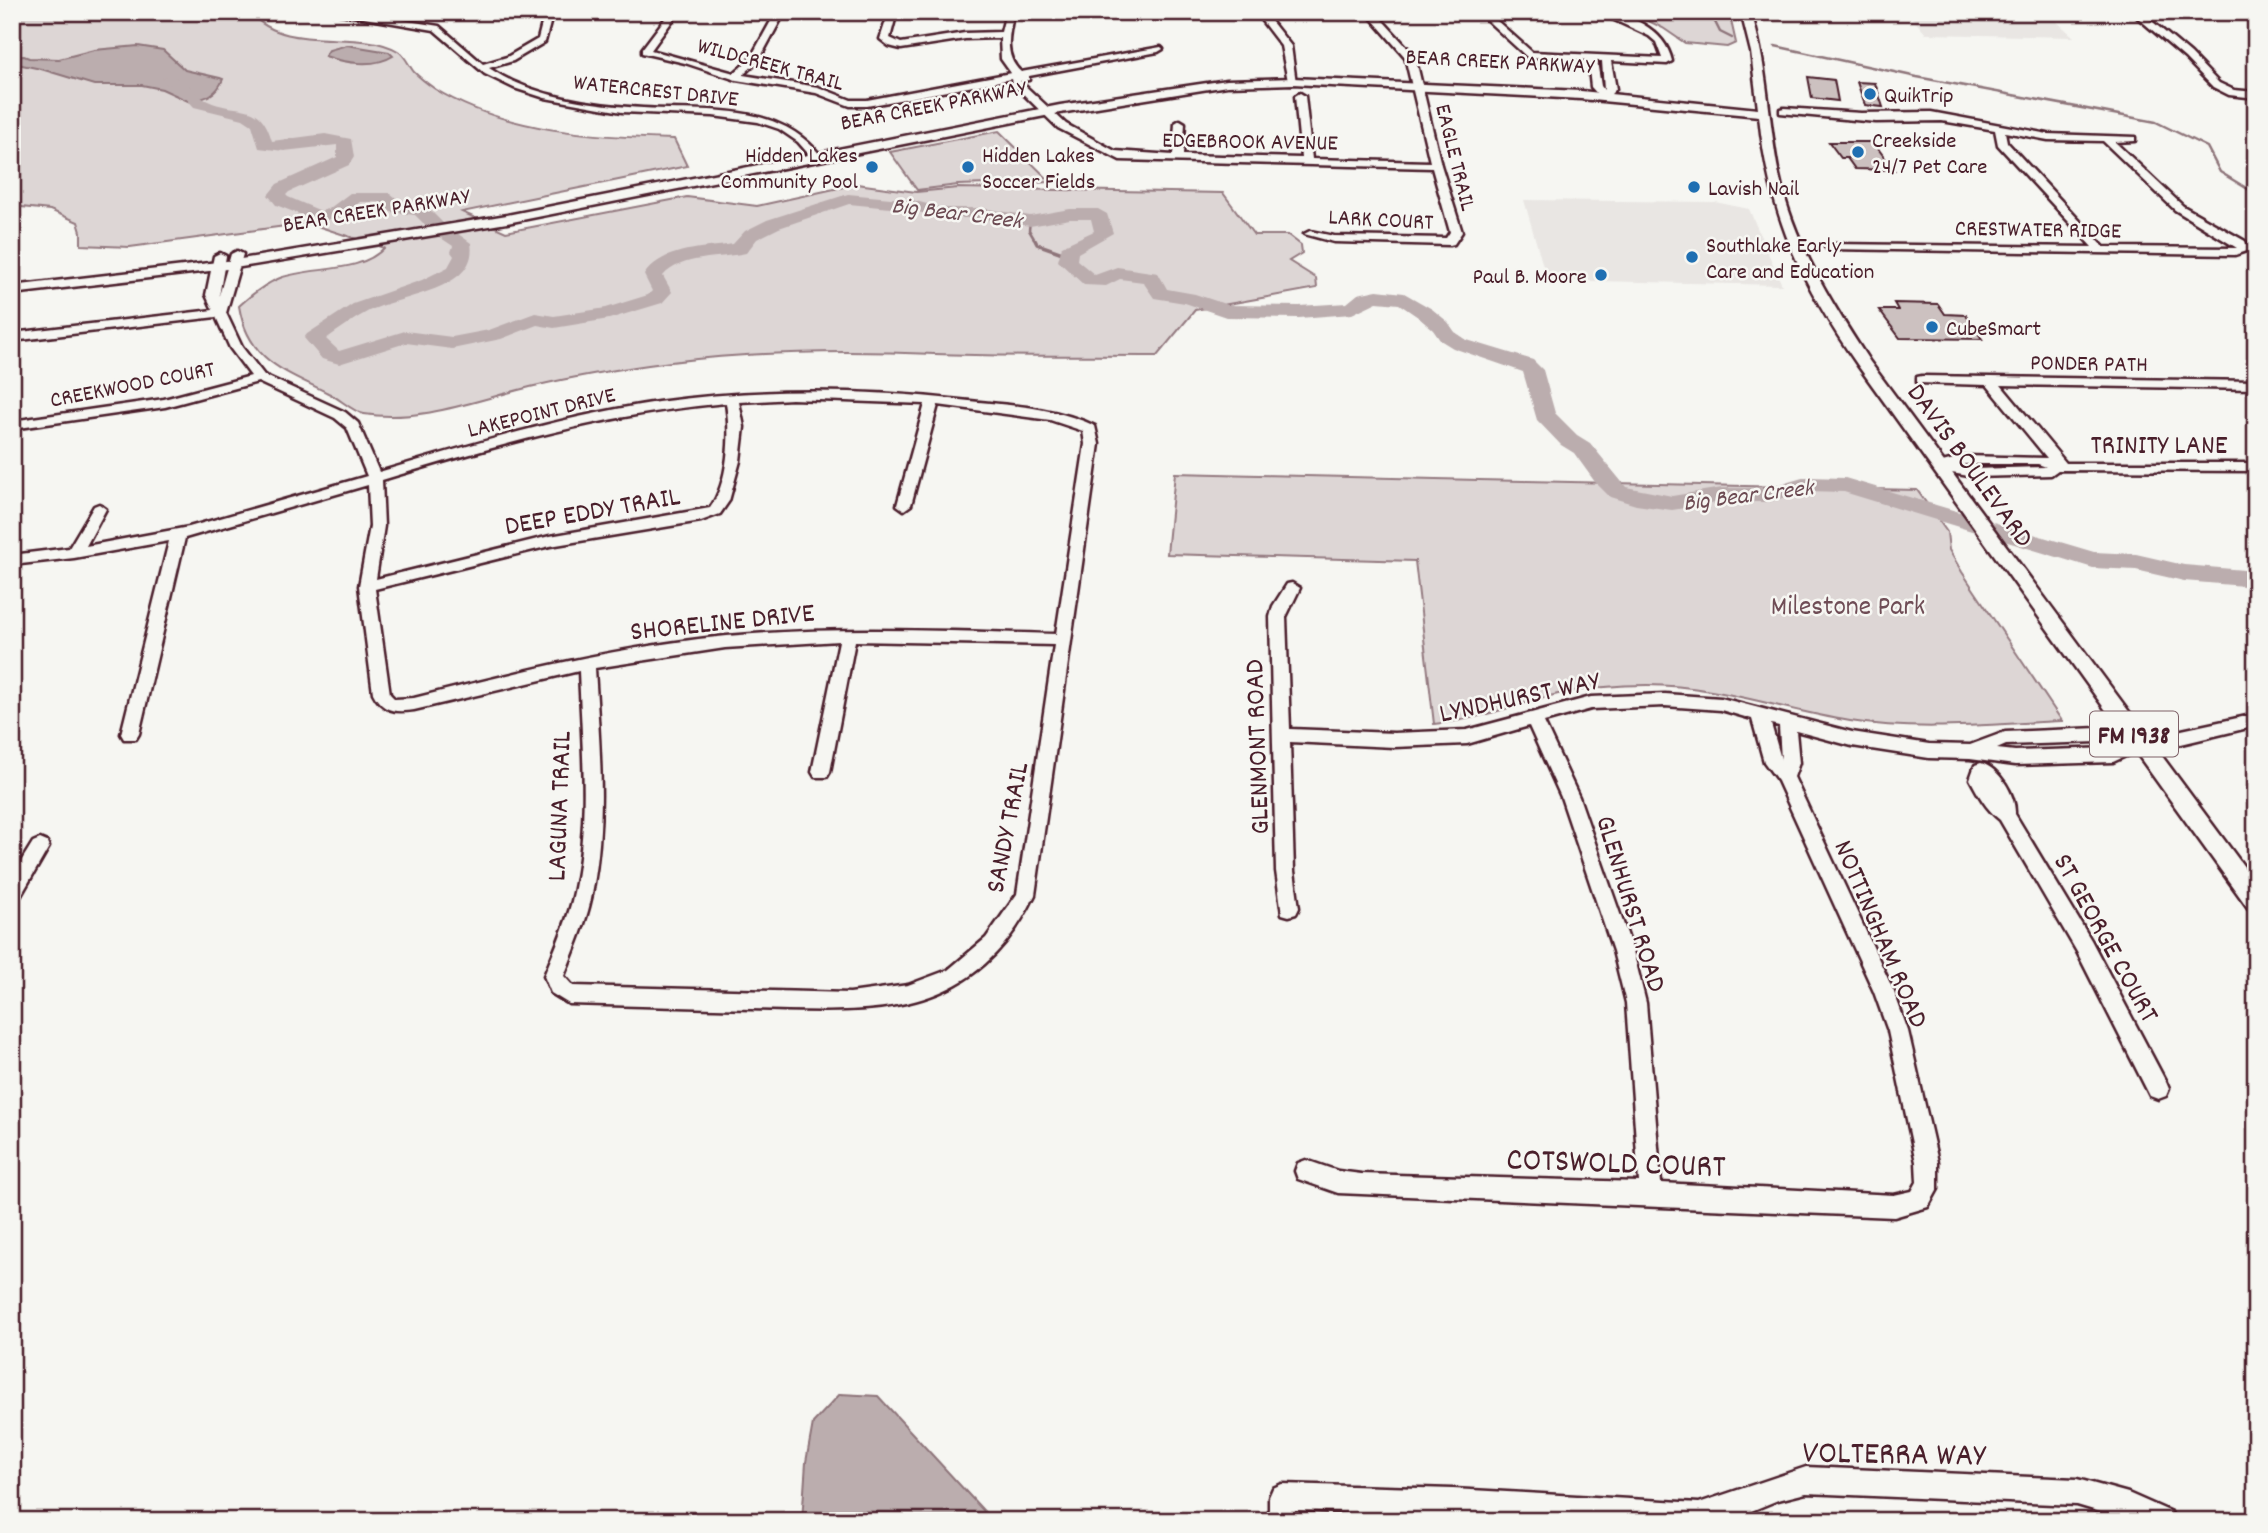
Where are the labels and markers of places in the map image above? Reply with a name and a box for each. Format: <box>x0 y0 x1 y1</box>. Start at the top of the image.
place label: QuikTrip <box>1884 81 1954 114</box>
marker: QuikTrip <box>1862 86 1878 102</box>
place label: Creekside 24/7 Pet Care <box>1872 126 1987 185</box>
place label: Hidden Lakes Community Pool <box>721 141 859 200</box>
place label: Hidden Lakes Soccer Fields <box>982 141 1095 200</box>
marker: Creekside 24/7 Pet Care <box>1850 144 1866 160</box>
marker: Hidden Lakes Community Pool <box>864 159 880 175</box>
marker: Hidden Lakes Soccer Fields <box>960 159 976 175</box>
place label: Lavish Nail <box>1708 174 1800 207</box>
marker: Lavish Nail <box>1686 179 1702 195</box>
place label: Southlake Early Care and Education <box>1706 231 1874 290</box>
marker: Southlake Early Care and Education <box>1684 249 1700 265</box>
place label: Paul B. Moore <box>1473 262 1587 295</box>
marker: Paul B. Moore <box>1593 267 1609 283</box>
place label: CubeSmart <box>1946 314 2041 347</box>
marker: CubeSmart <box>1924 319 1940 335</box>

